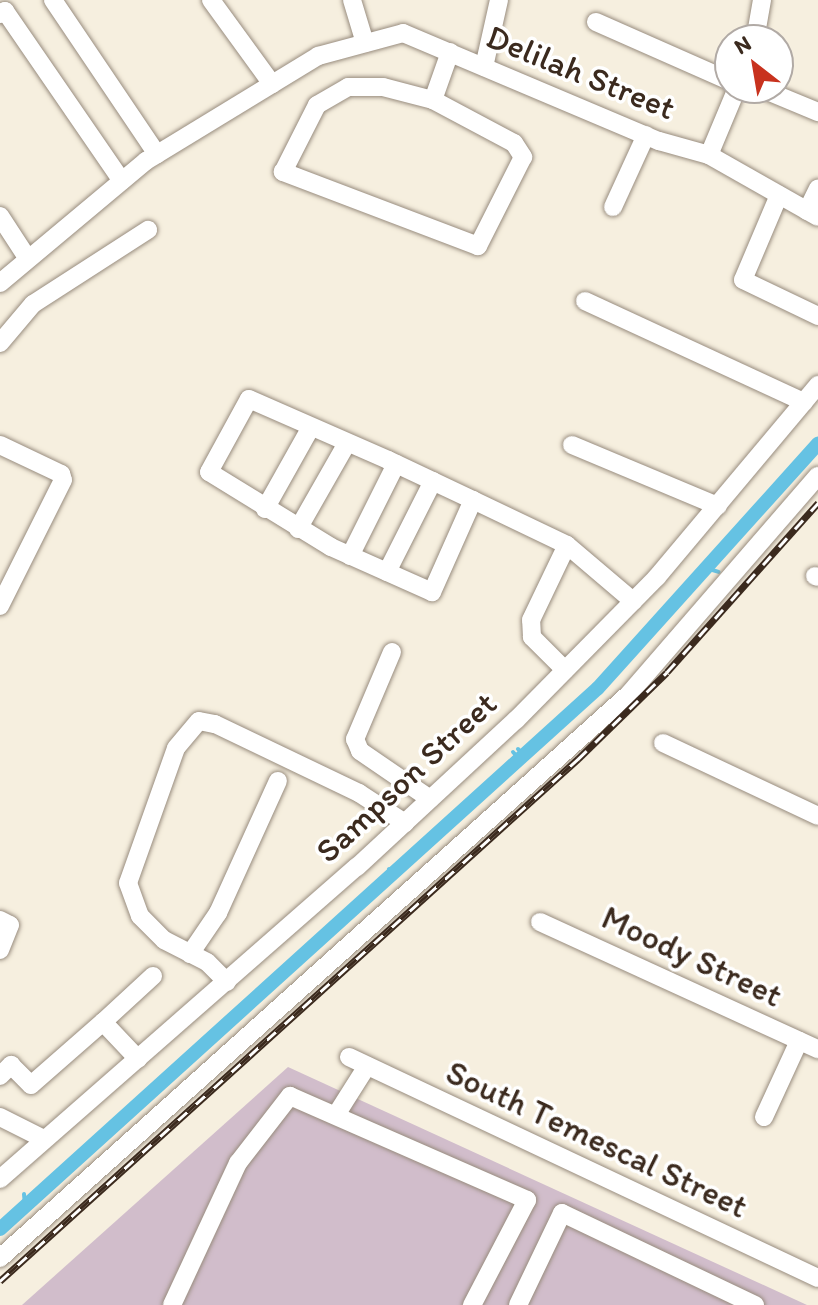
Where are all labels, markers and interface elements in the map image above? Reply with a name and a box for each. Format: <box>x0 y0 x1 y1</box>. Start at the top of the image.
street label: Delilah Street <box>481 16 681 128</box>
north arrow <box>714 24 794 104</box>
text: N <box>729 29 756 60</box>
street label: Sampson Street <box>307 683 505 871</box>
street label: Moody Street <box>596 897 788 1015</box>
street label: South Temescal Street <box>441 1052 753 1226</box>

